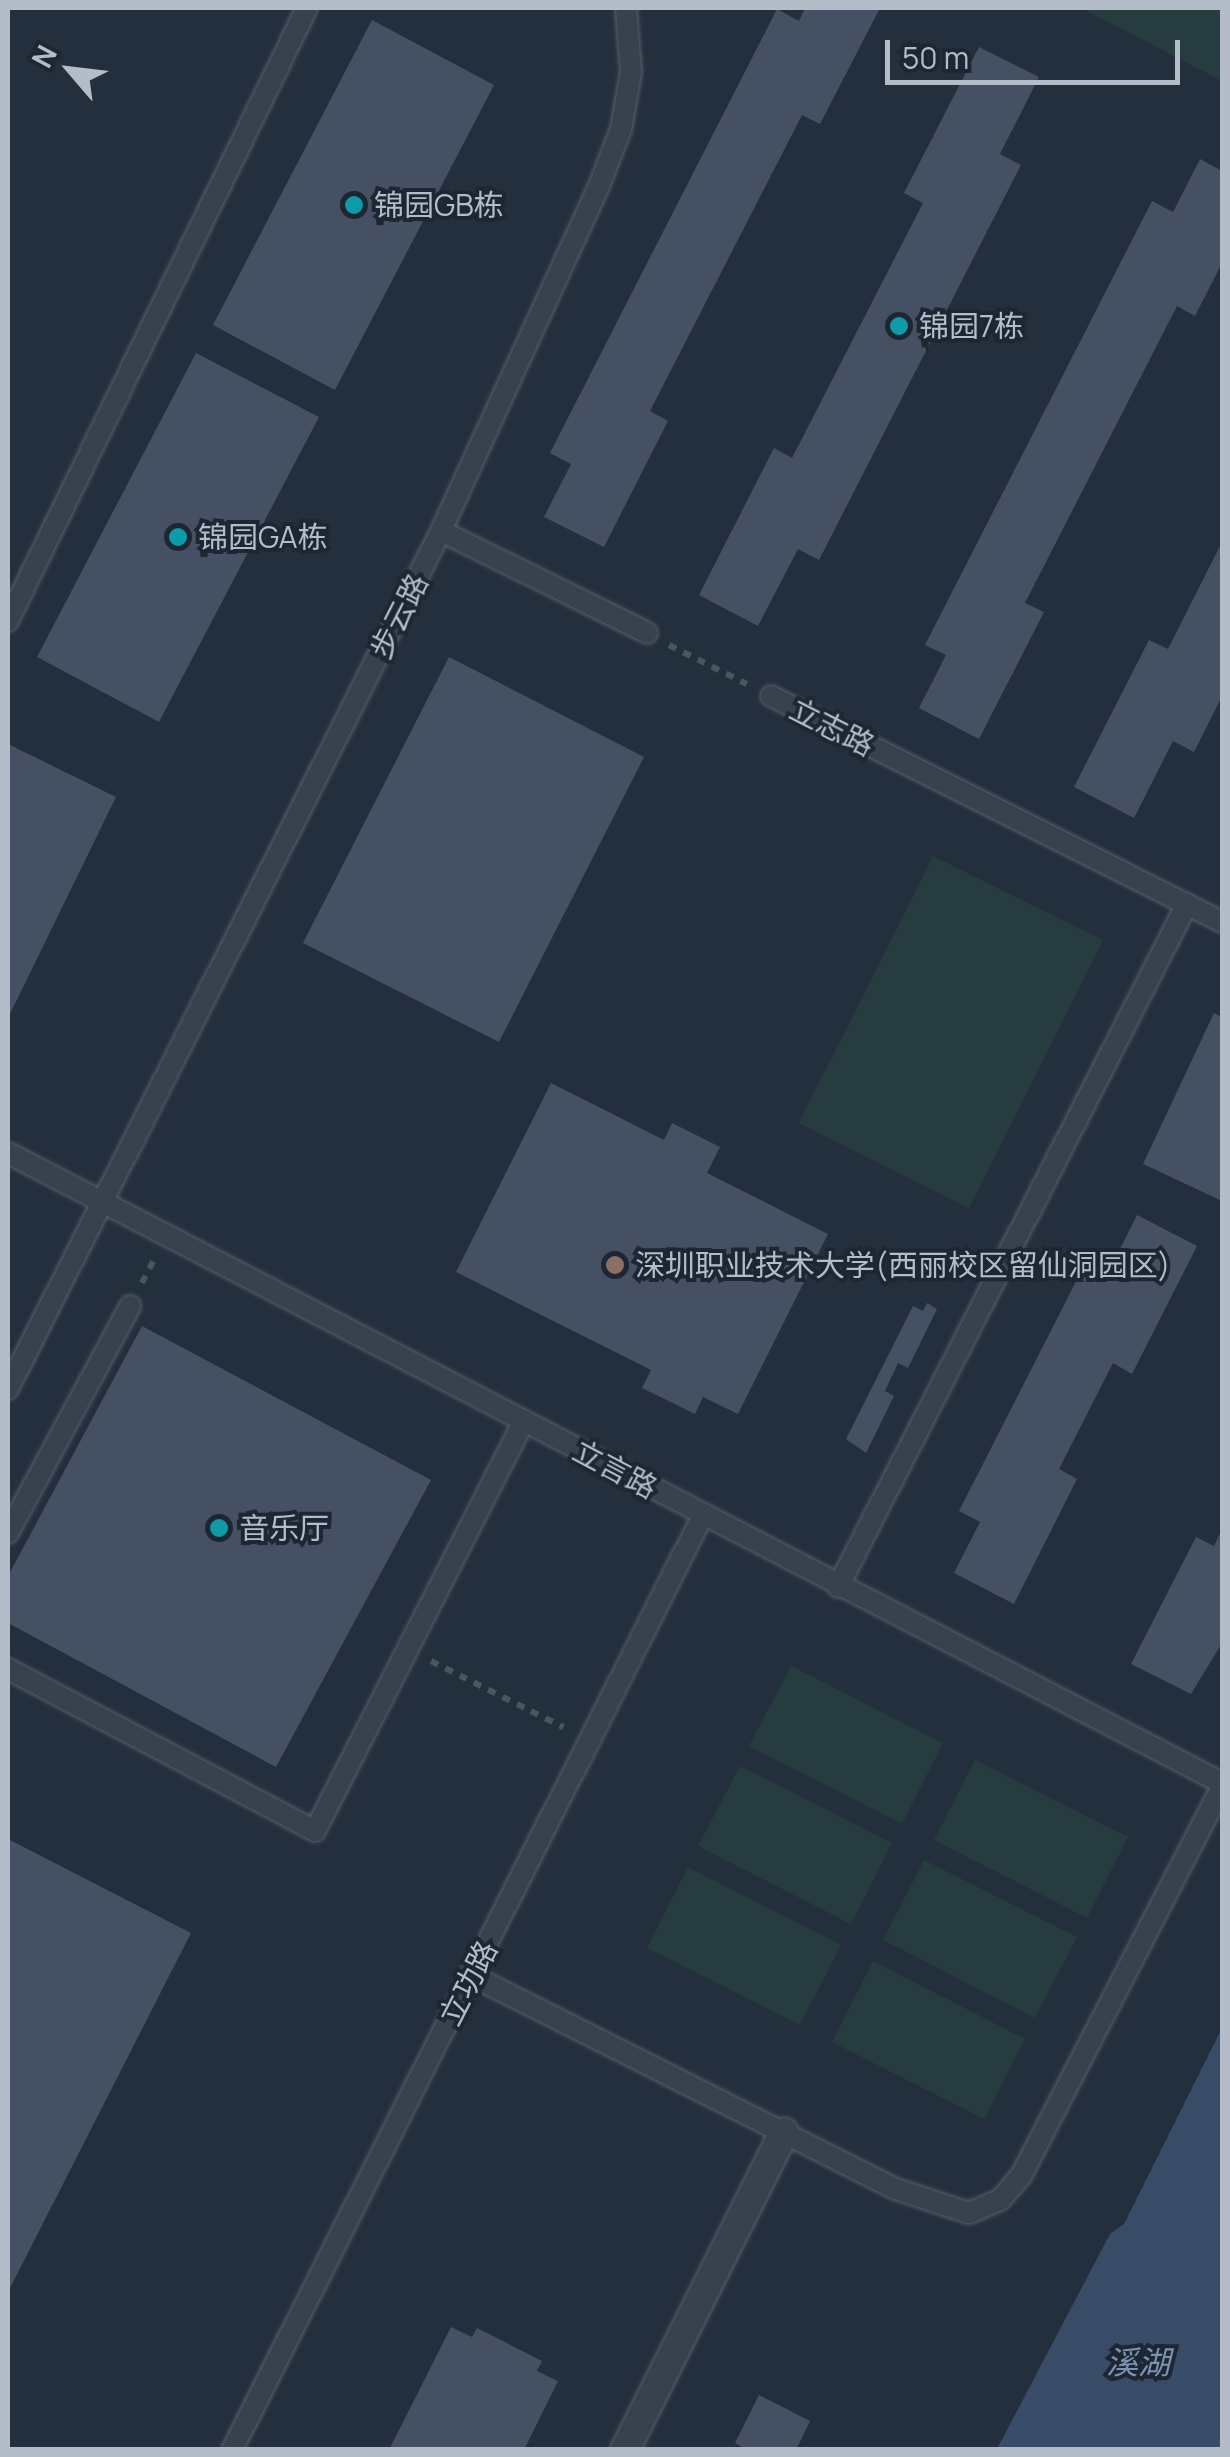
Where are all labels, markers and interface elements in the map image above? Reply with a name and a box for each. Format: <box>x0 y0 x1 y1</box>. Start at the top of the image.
north arrow <box>20 20 120 120</box>
scale bar <box>890 20 1185 82</box>
text: 50 m <box>902 37 969 78</box>
text: N <box>22 38 65 74</box>
place label: 锦园GB栋 <box>374 187 504 223</box>
marker: 锦园GB栋 <box>343 194 365 216</box>
place label: 锦园7栋 <box>919 308 1024 344</box>
marker: 锦园7栋 <box>888 315 910 337</box>
place label: 锦园GA栋 <box>198 519 328 555</box>
marker: 锦园GA栋 <box>167 526 189 548</box>
street label: 步云路 <box>363 568 435 664</box>
street label: 立志路 <box>784 691 880 763</box>
place label: 深圳职业技术大学(西丽校区留仙洞园区) <box>635 1247 1171 1283</box>
marker: 深圳职业技术大学(西丽校区留仙洞园区) <box>604 1254 626 1276</box>
street label: 立言路 <box>567 1432 663 1506</box>
place label: 音乐厅 <box>239 1510 329 1546</box>
marker: 音乐厅 <box>208 1517 230 1539</box>
street label: 立功路 <box>432 1935 504 2031</box>
water label: 溪湖 <box>1106 2343 1170 2381</box>

